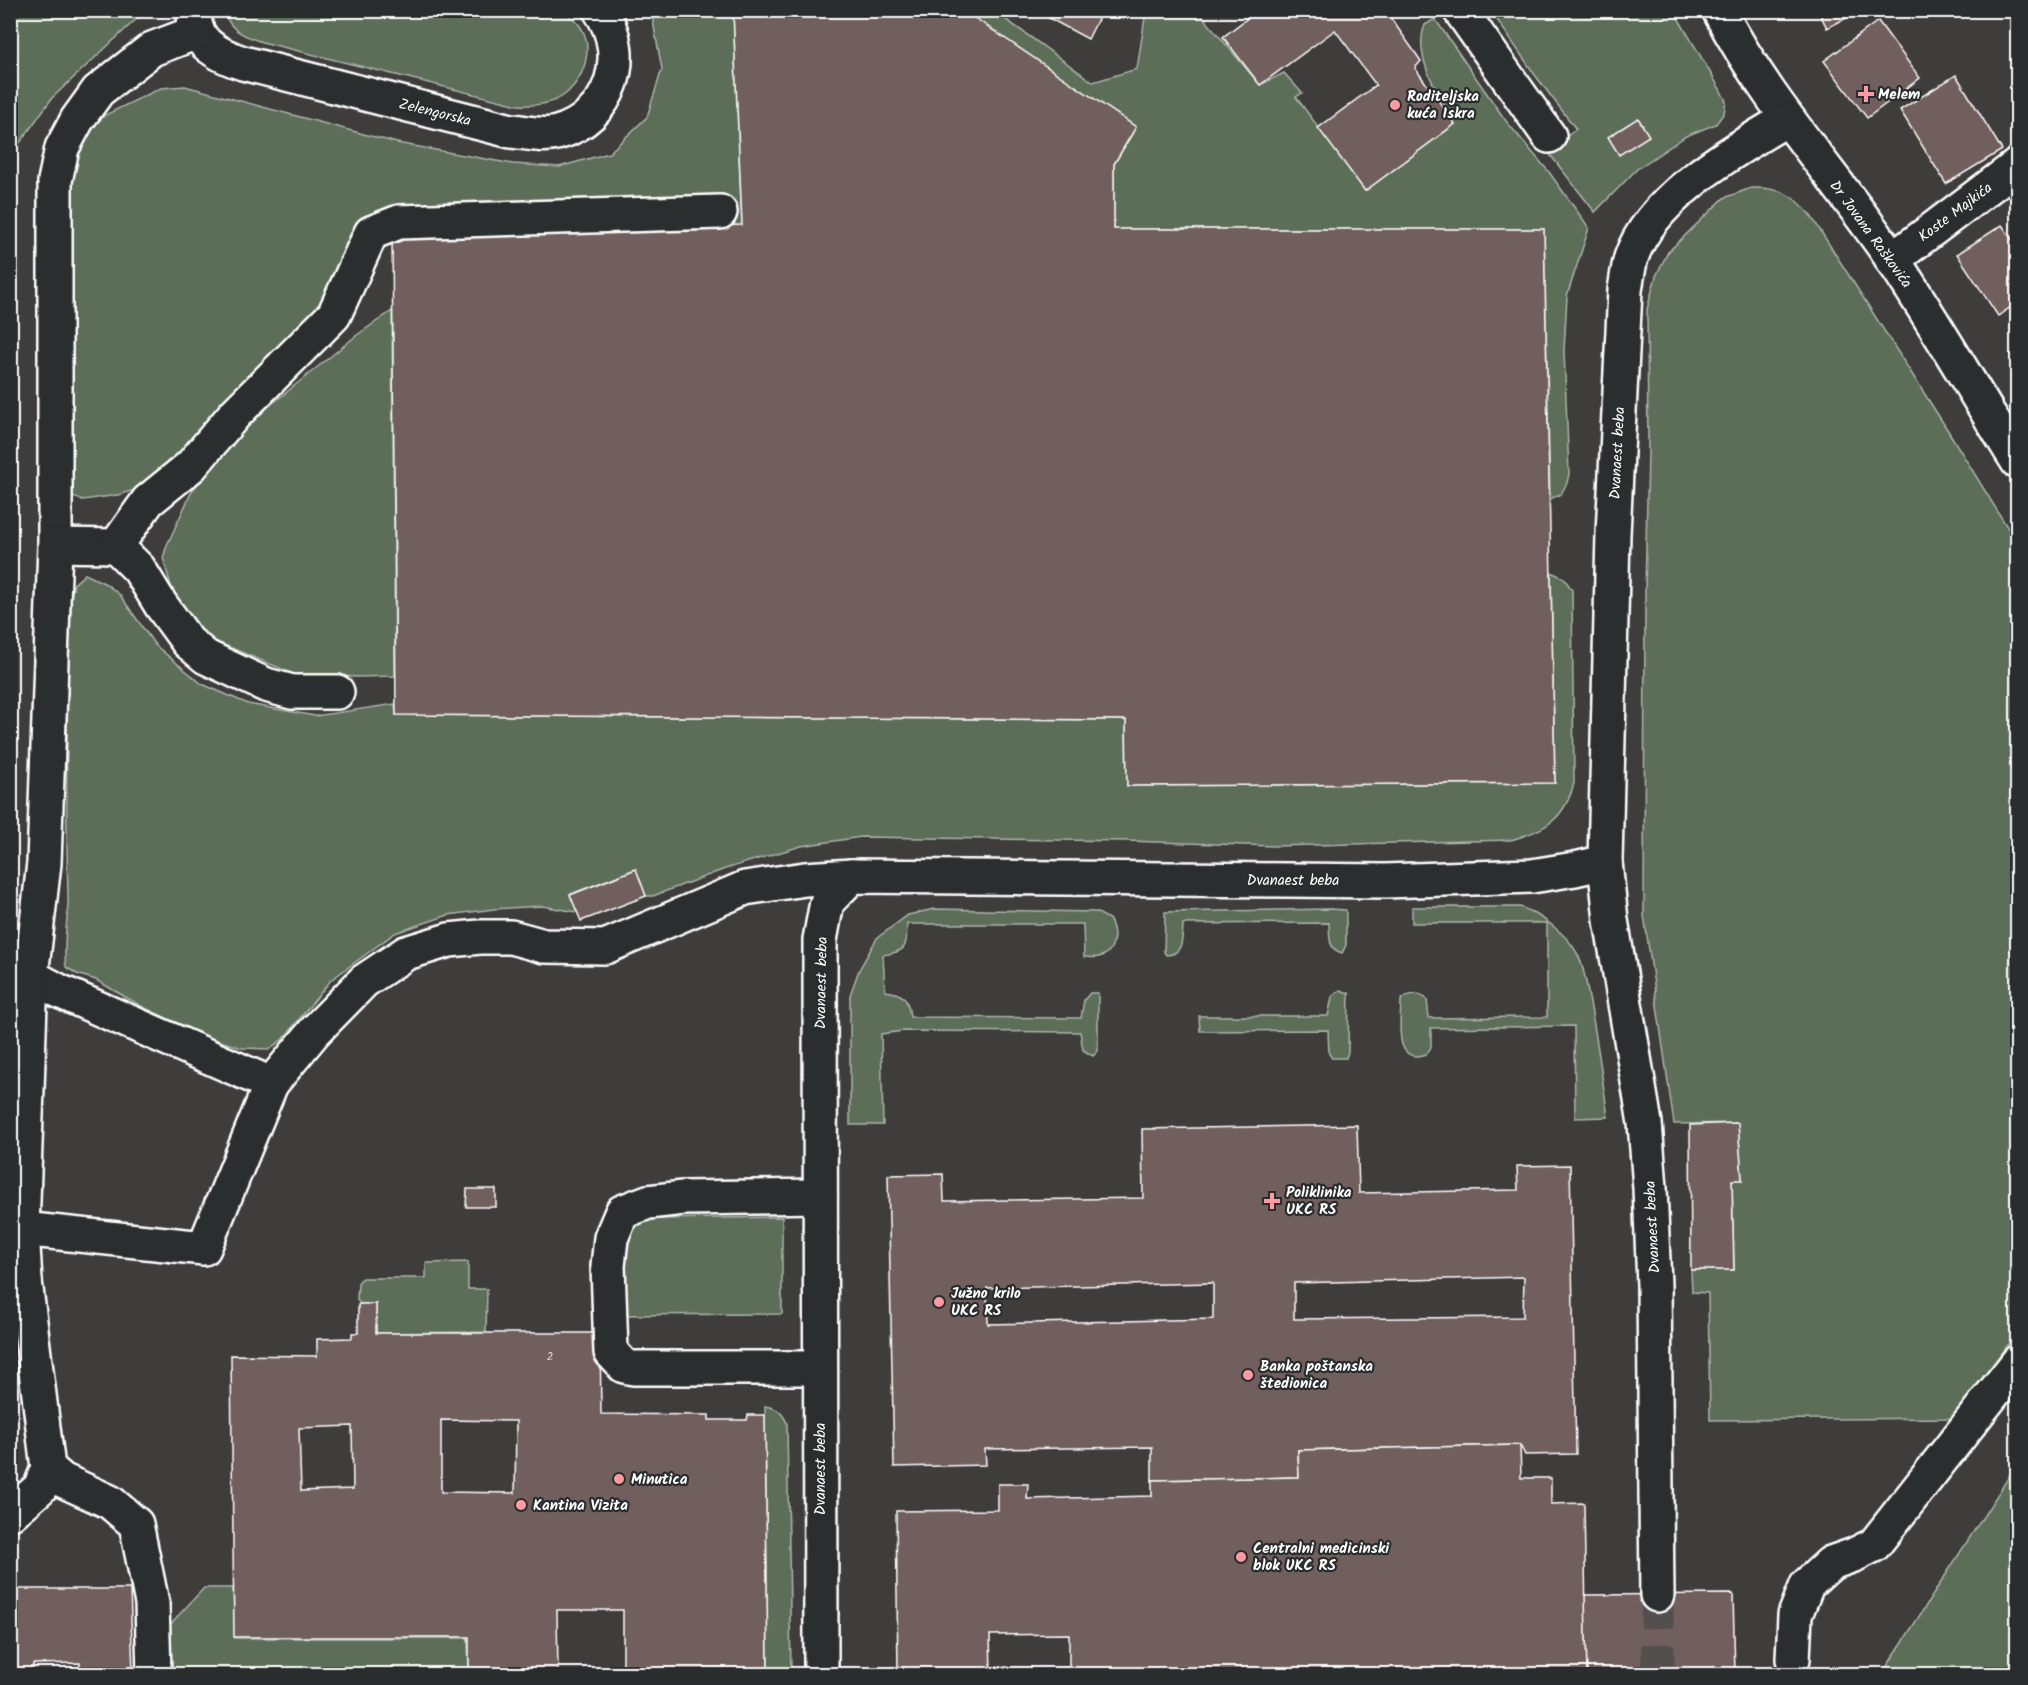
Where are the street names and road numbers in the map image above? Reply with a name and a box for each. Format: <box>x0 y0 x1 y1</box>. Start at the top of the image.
street label: Zelengorska <box>396 92 473 134</box>
street label: Dr Jovana Raškovića <box>1823 176 1918 294</box>
street label: Koste Majkića <box>1913 177 1998 249</box>
street label: Dvanaest beba <box>1604 406 1632 500</box>
street label: Dvanaest beba <box>1247 869 1339 893</box>
street label: Dvanaest beba <box>809 937 835 1030</box>
street label: Dvanaest beba <box>1639 1180 1667 1274</box>
street label: Dvanaest beba <box>809 1423 833 1515</box>

